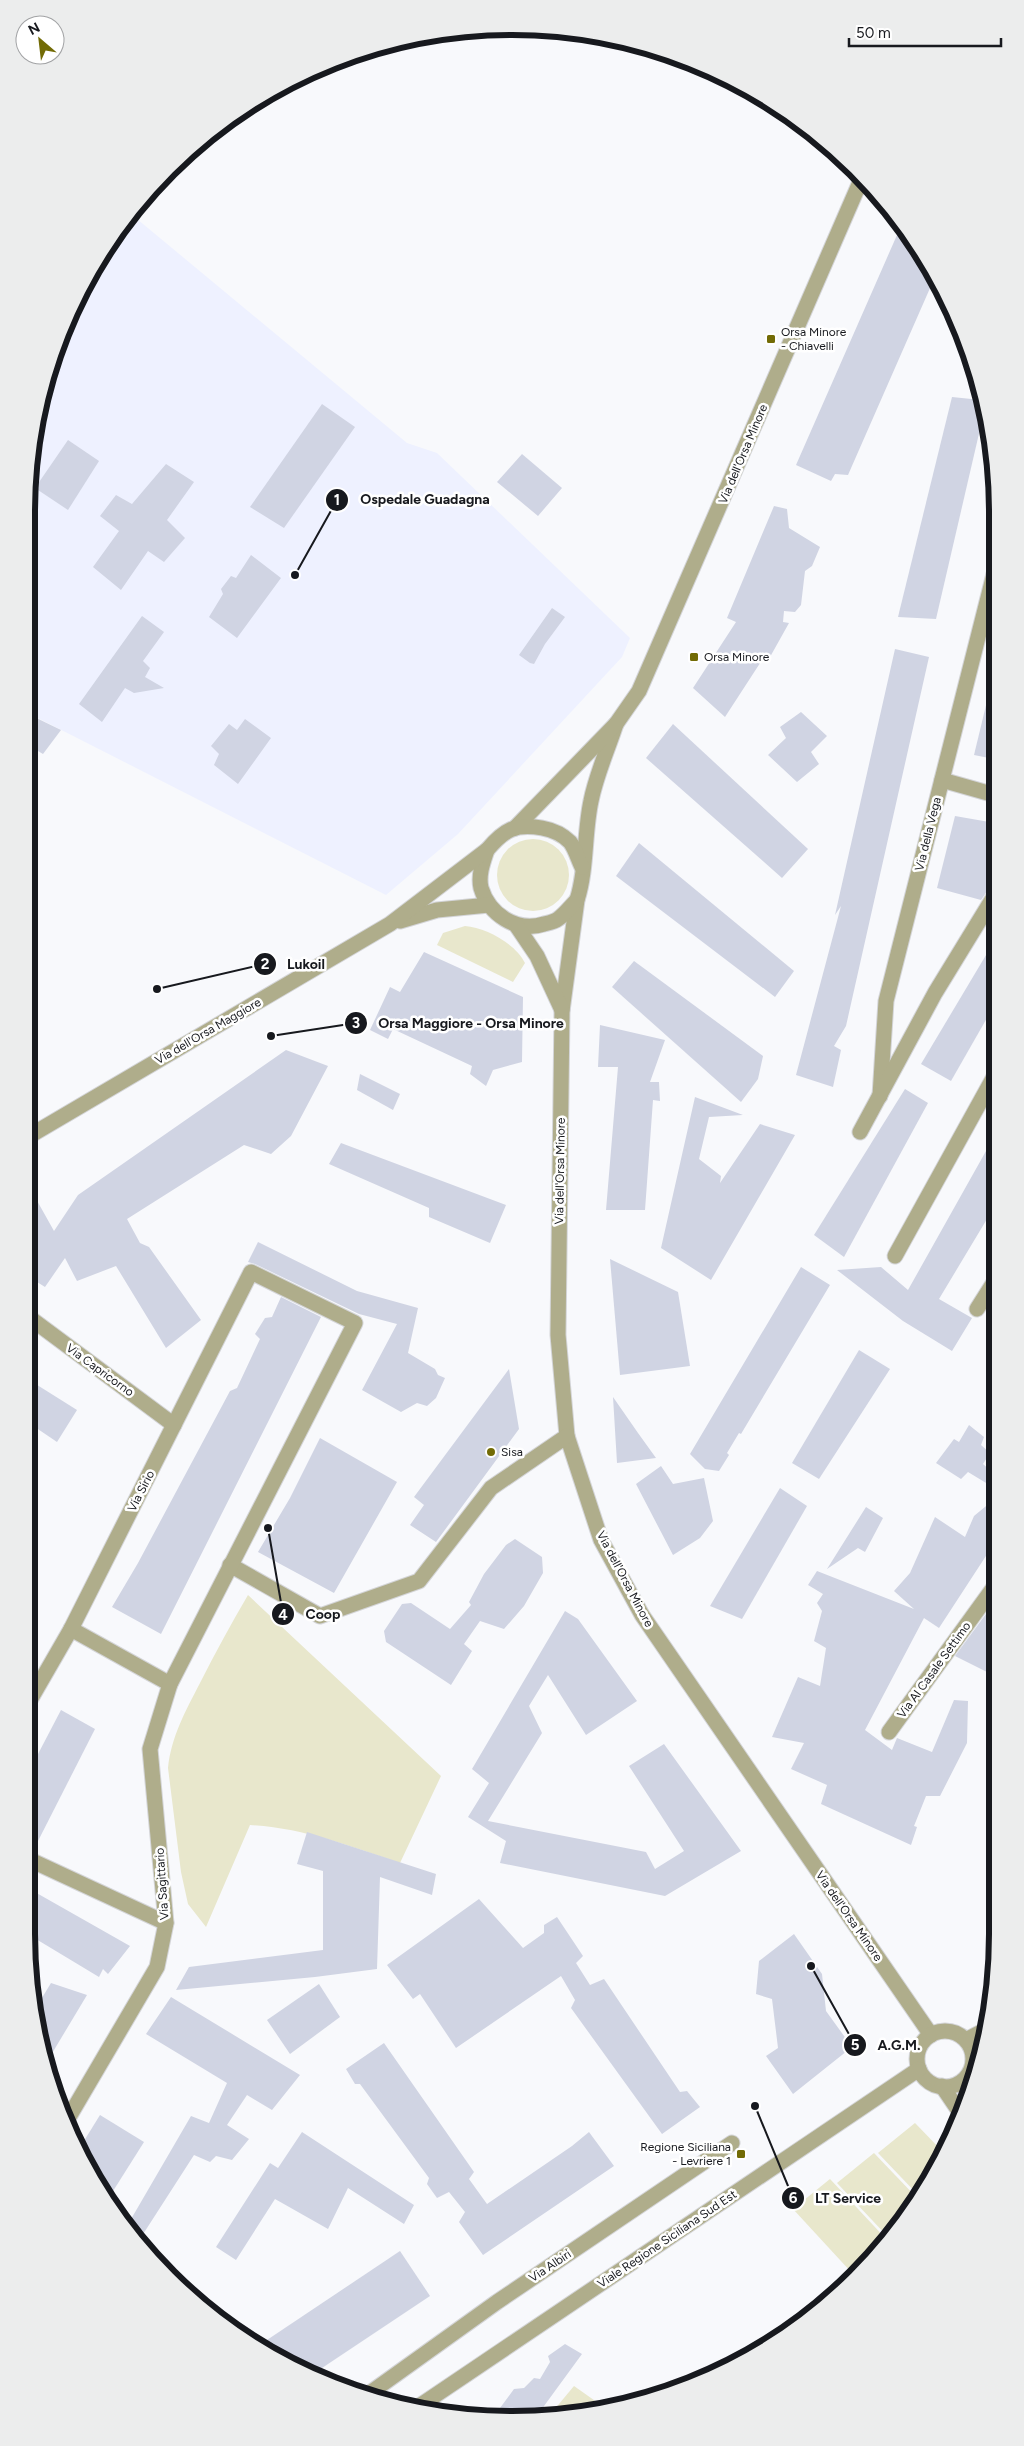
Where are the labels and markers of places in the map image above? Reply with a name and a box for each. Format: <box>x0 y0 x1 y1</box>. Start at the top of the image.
place label: Orsa Minore - Chiavelli <box>781 325 847 353</box>
marker: Orsa Minore - Chiavelli <box>765 333 777 345</box>
callout: Ospedale Guadagna <box>325 485 499 514</box>
place label: Orsa Minore <box>704 650 770 664</box>
marker: Orsa Minore <box>688 651 700 663</box>
callout: Lukoil <box>252 949 335 978</box>
callout: Orsa Maggiore - Orsa Minore <box>344 1008 574 1037</box>
place label: Sisa <box>501 1445 523 1459</box>
marker: Sisa <box>485 1446 497 1458</box>
callout: Coop <box>270 1600 350 1629</box>
callout: A.G.M. <box>843 2030 931 2059</box>
place label: Regione Siciliana - Levriere 1 <box>640 2140 731 2168</box>
marker: Regione Siciliana - Levriere 1 <box>735 2148 747 2160</box>
callout: LT Service <box>780 2183 892 2212</box>

